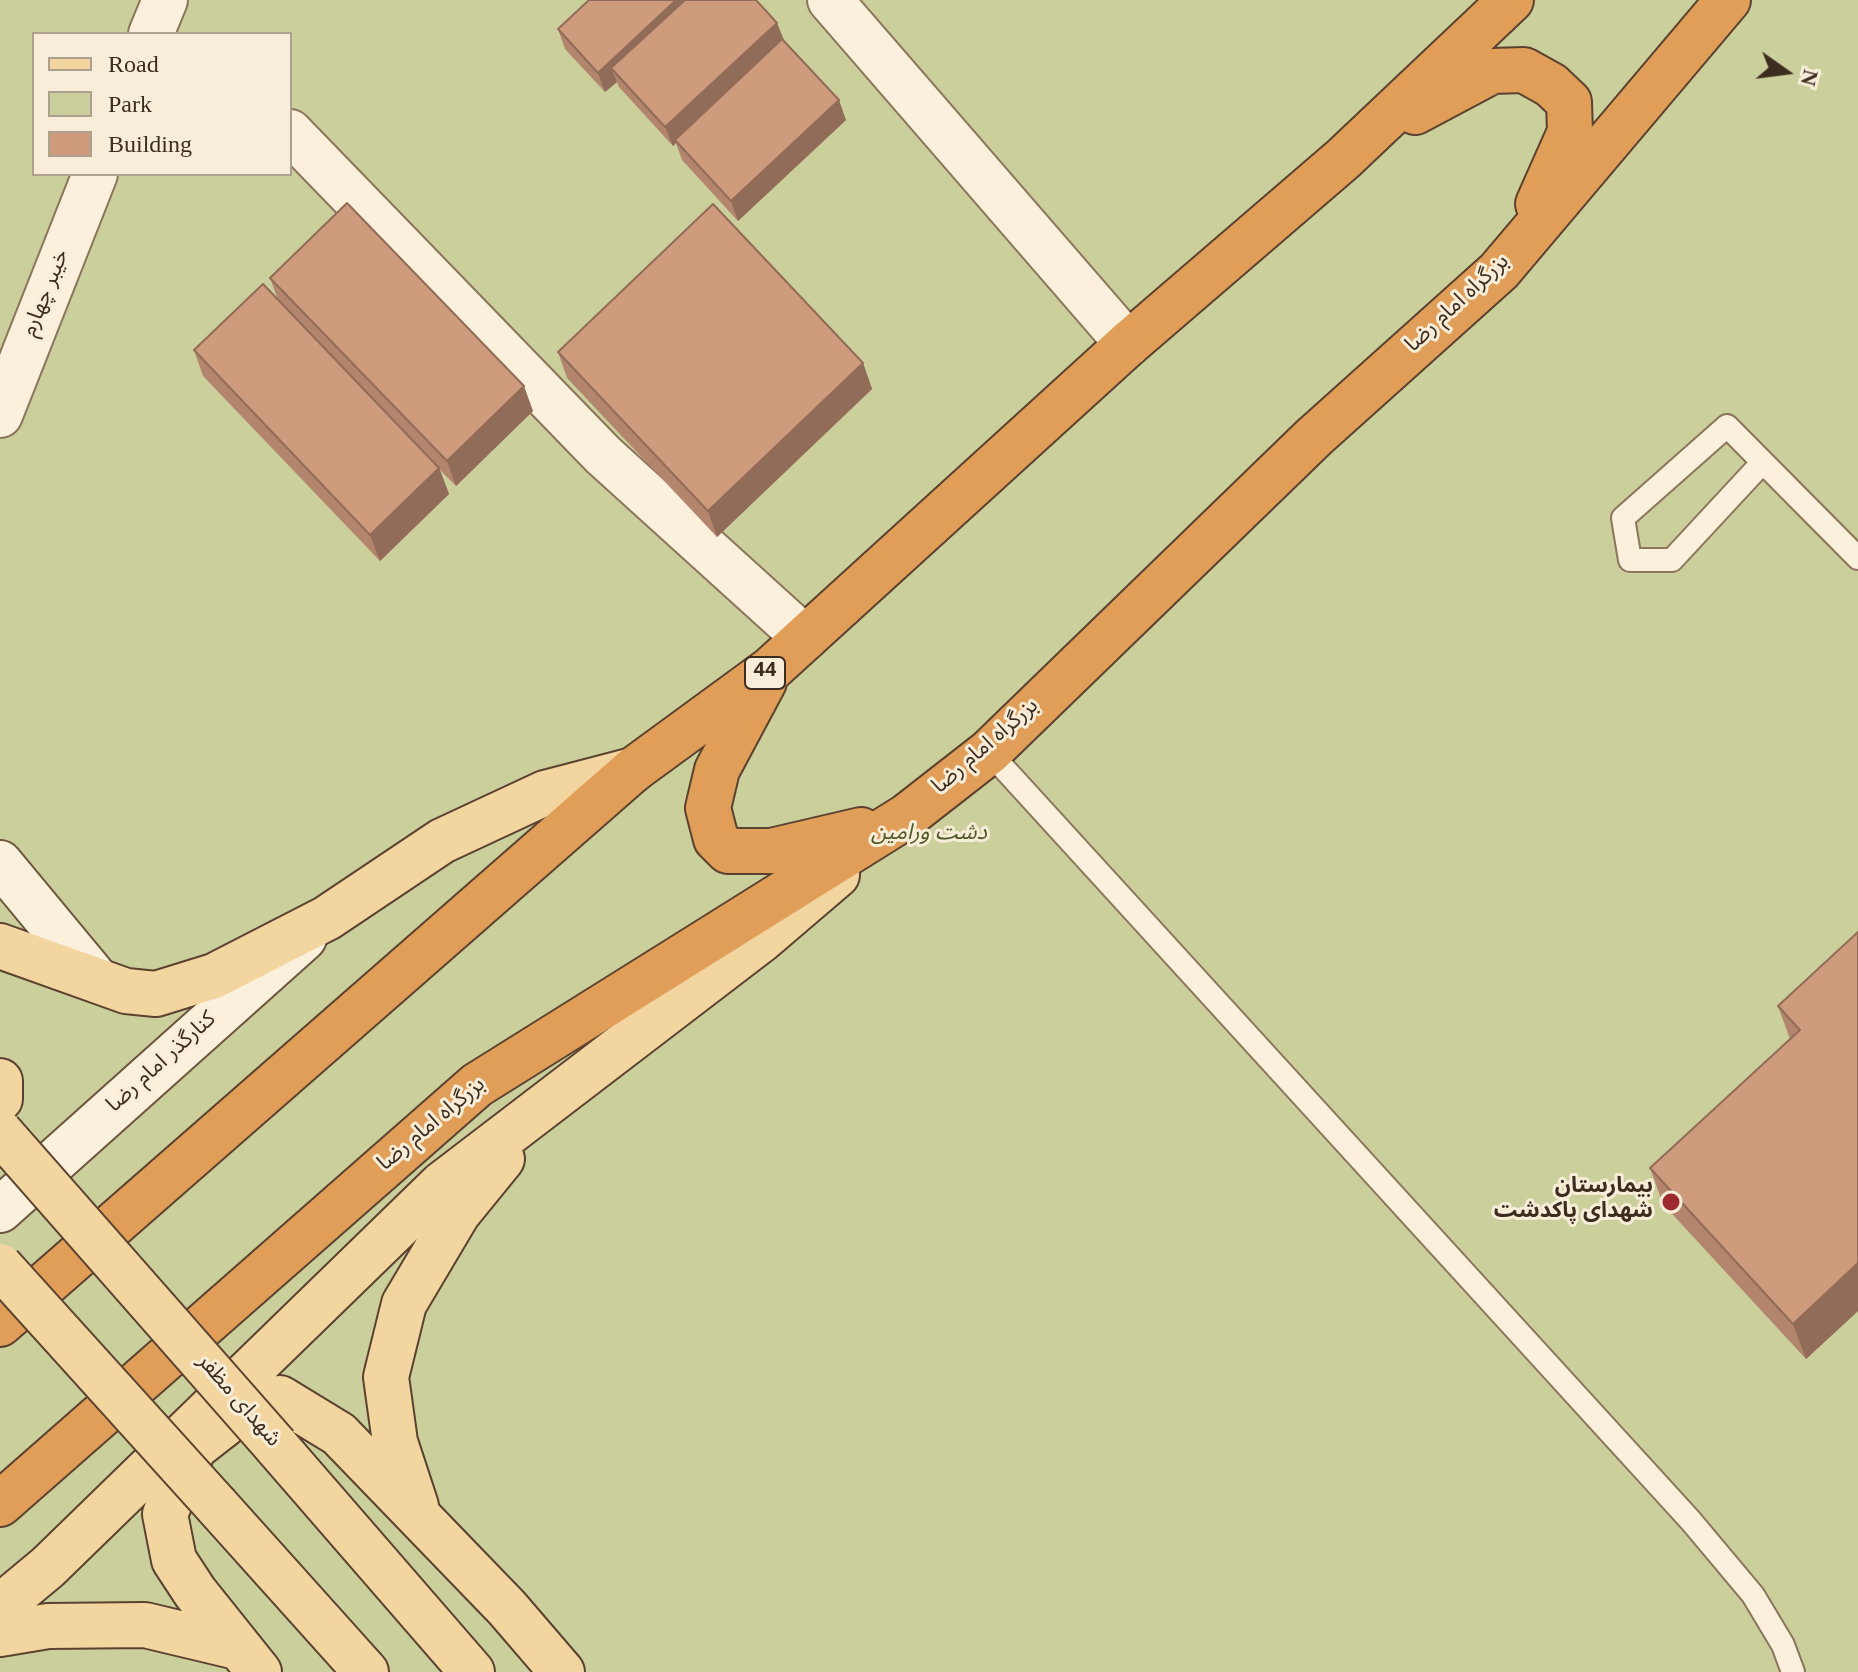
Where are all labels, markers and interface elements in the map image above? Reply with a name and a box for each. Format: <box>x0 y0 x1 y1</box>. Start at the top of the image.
legend <box>32 32 292 176</box>
north arrow <box>1746 32 1826 112</box>
text: Road <box>108 51 159 77</box>
text: N <box>1796 67 1824 89</box>
text: Park <box>108 91 152 117</box>
text: Building <box>108 131 192 157</box>
street label: خیبر چهارم <box>19 247 77 341</box>
street label: بزرگراه امام رضا <box>1402 250 1516 360</box>
road number: 44 <box>745 657 785 689</box>
street label: بزرگراه امام رضا <box>928 695 1046 801</box>
park label: دشت ورامین <box>871 823 987 849</box>
street label: کنارگذر امام رضا <box>103 1008 223 1120</box>
street label: بزرگراه امام رضا <box>374 1073 492 1179</box>
place label: بیمارستان شهدای پاکدشت <box>1494 1176 1653 1228</box>
marker: بیمارستان شهدای پاکدشت <box>1660 1191 1682 1213</box>
street label: شهدای مظفر <box>189 1350 285 1454</box>

